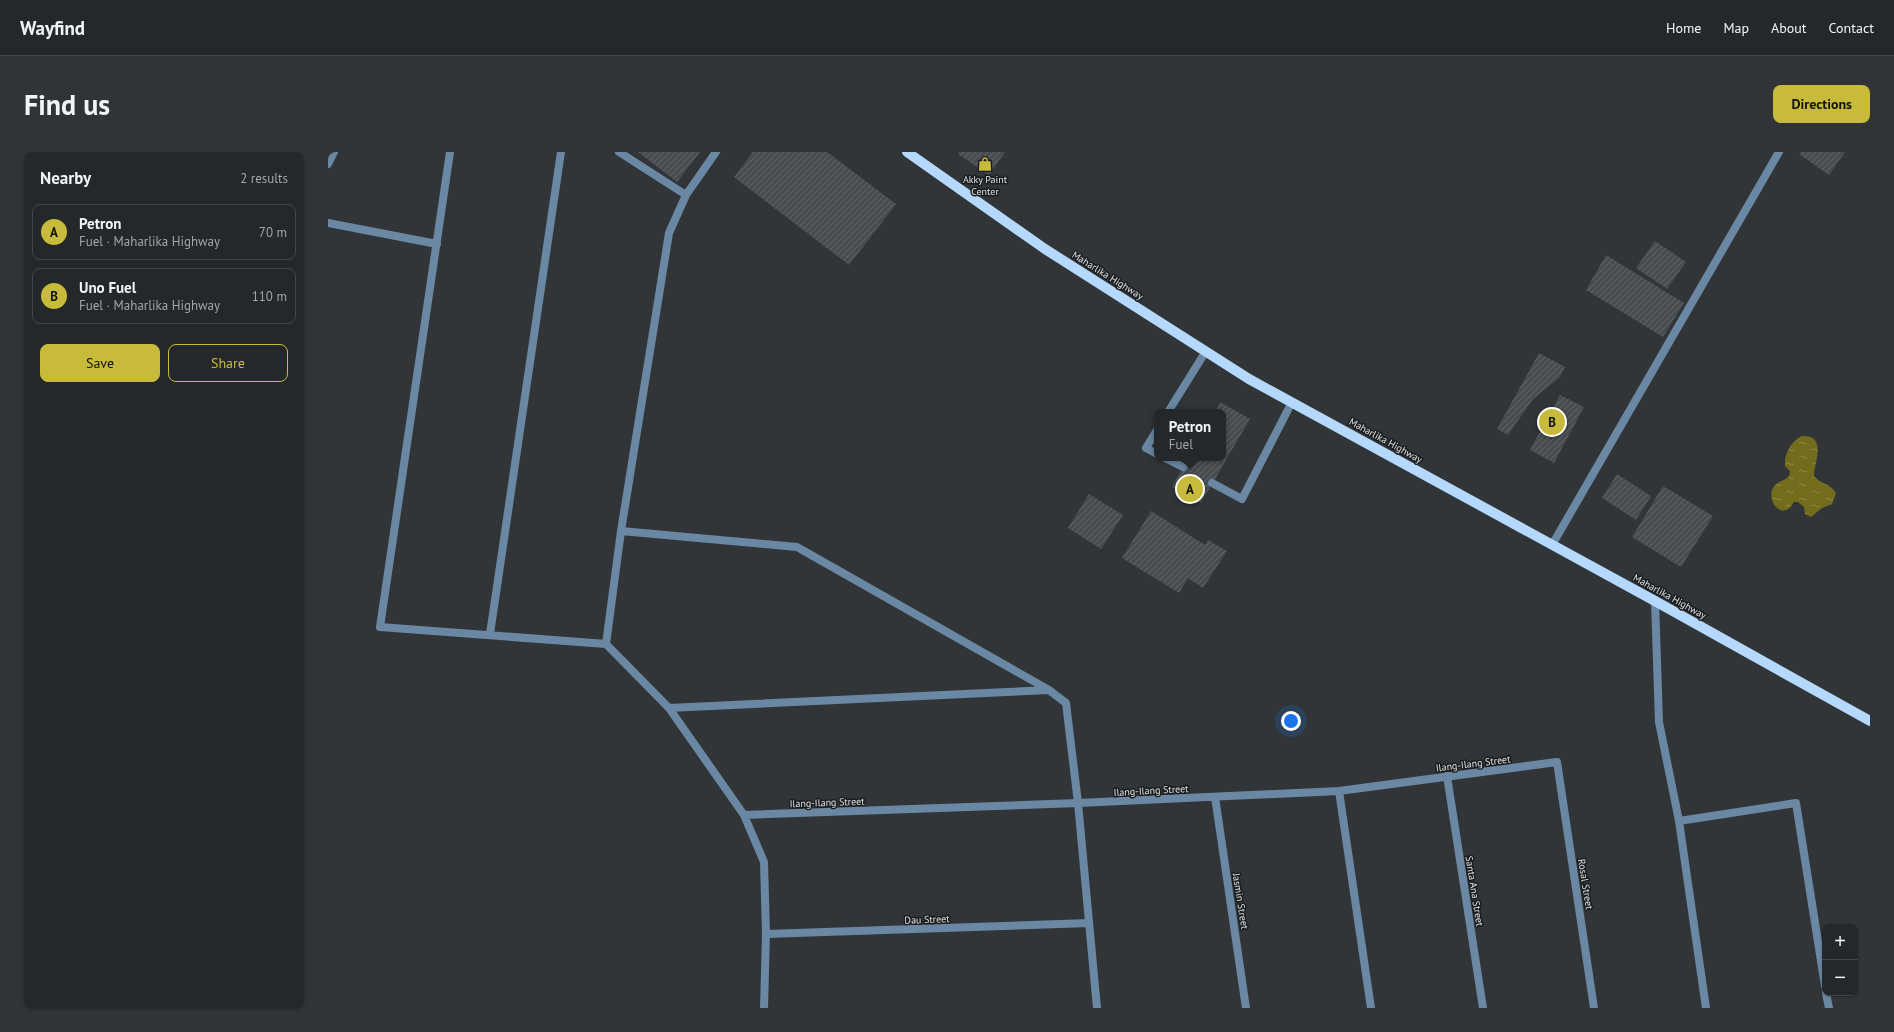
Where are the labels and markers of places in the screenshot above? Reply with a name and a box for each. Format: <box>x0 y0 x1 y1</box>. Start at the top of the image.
shop icon: Akky Paint Center <box>977 156 993 172</box>
place label: Akky Paint Center <box>963 173 1008 198</box>
pin: B <box>1539 407 1565 437</box>
pin: A <box>1177 474 1203 504</box>

